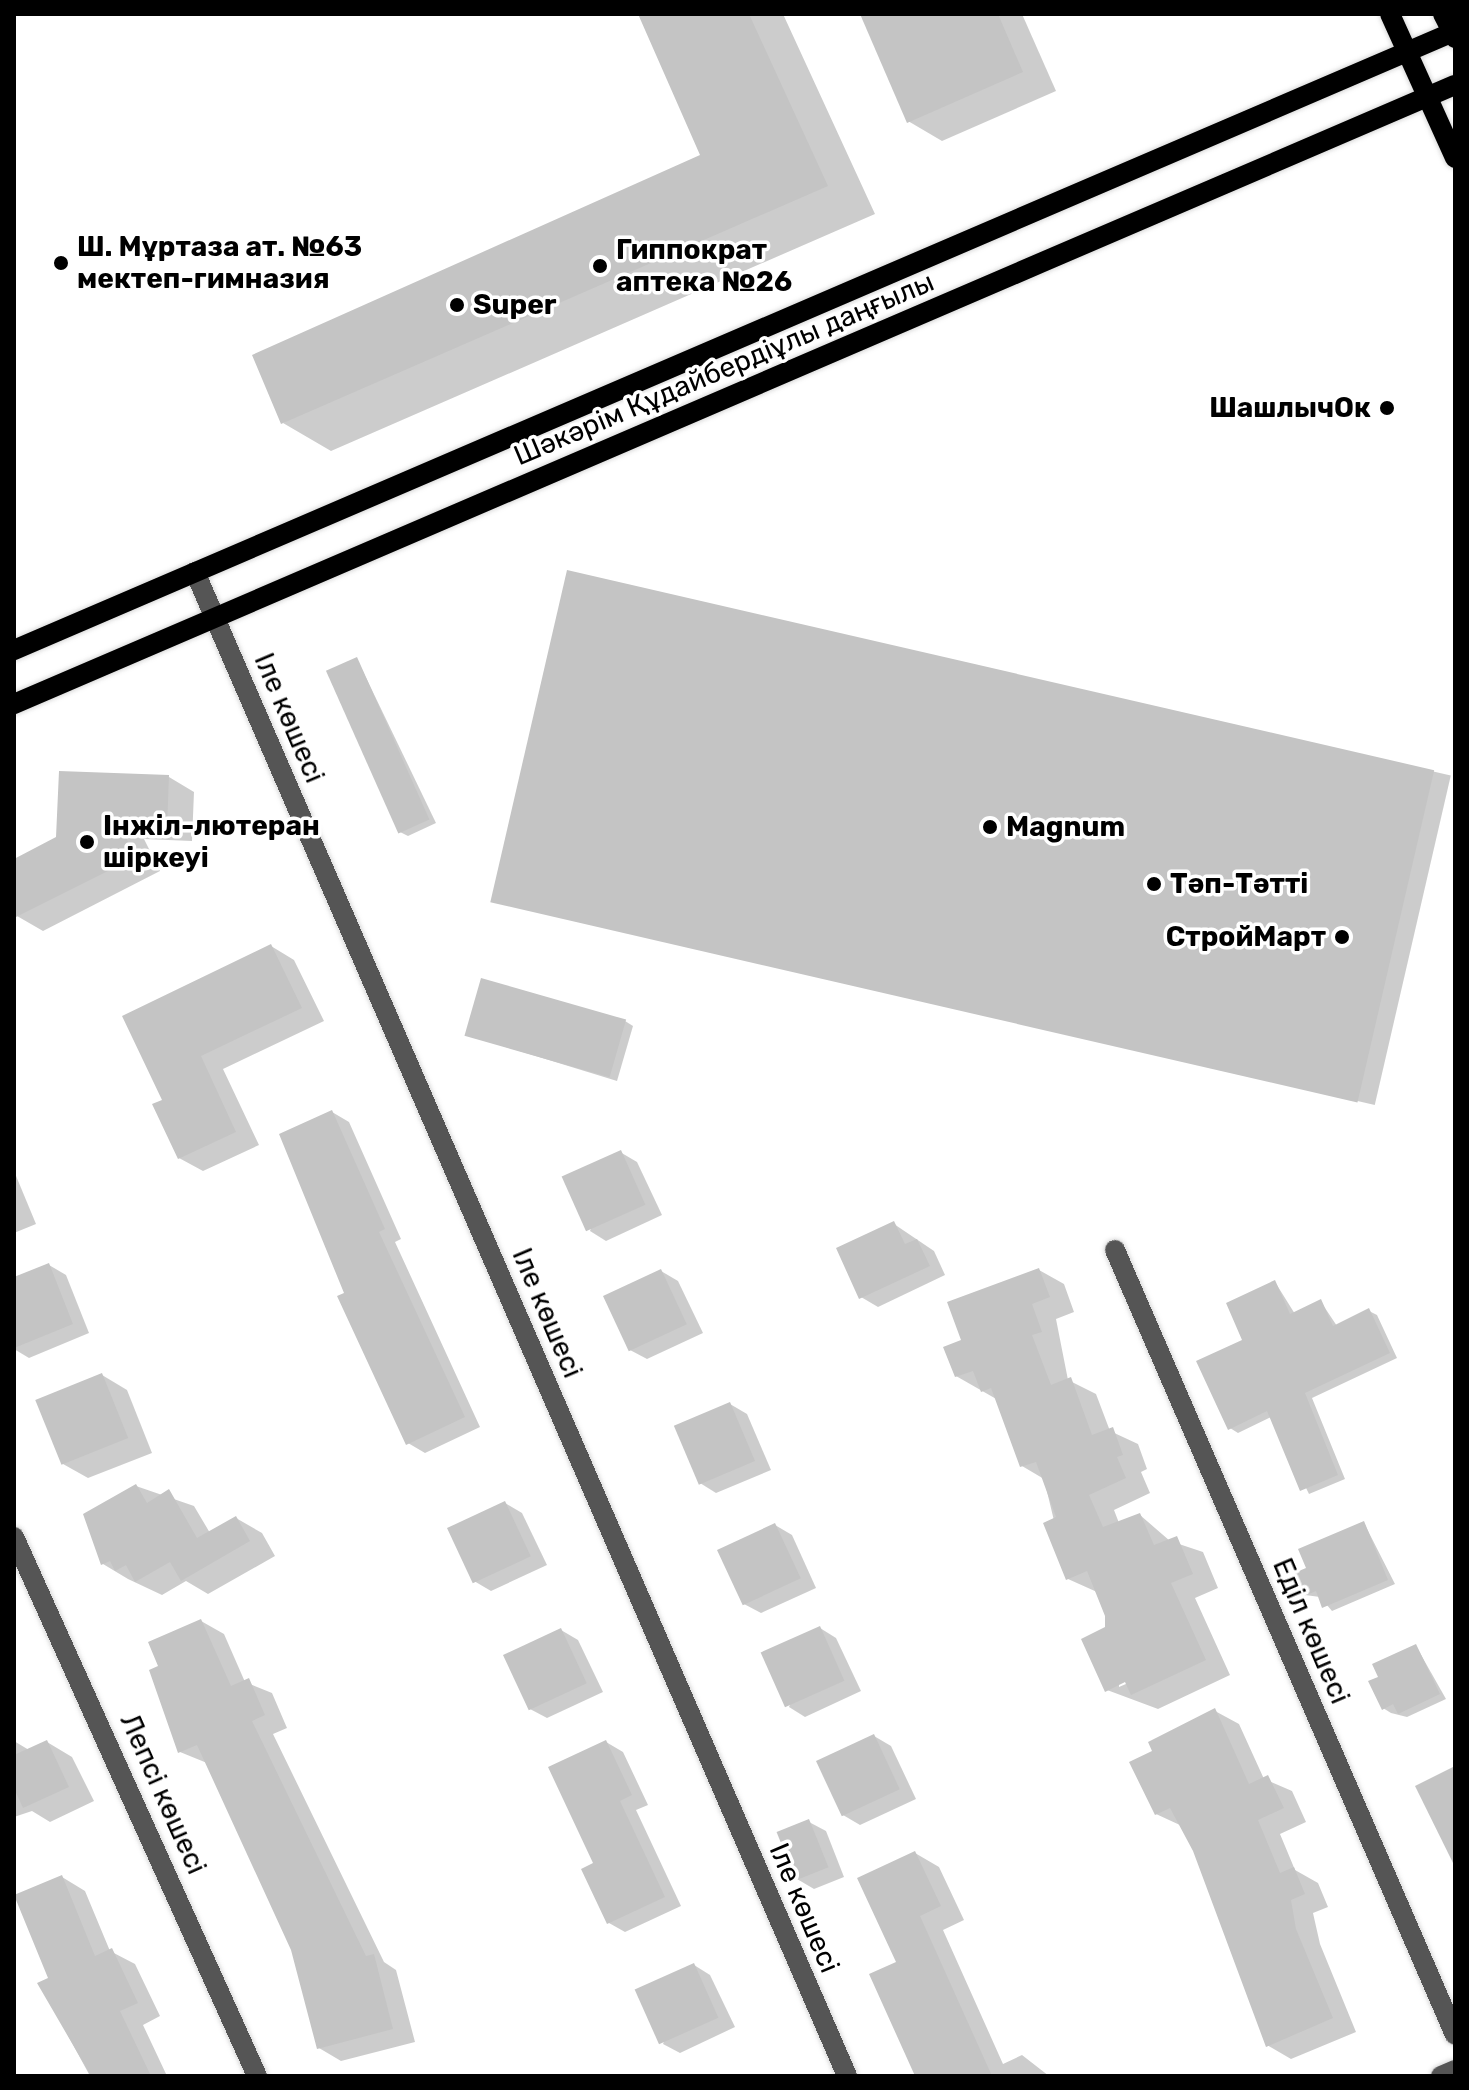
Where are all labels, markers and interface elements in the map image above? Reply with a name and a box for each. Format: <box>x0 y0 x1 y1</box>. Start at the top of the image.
place label: Ш. Мұртаза ат. №63 мектеп-гимназия <box>77 230 362 296</box>
place label: Гиппократ аптека №26 <box>616 233 792 299</box>
marker: Ш. Мұртаза ат. №63 мектеп-гимназия <box>52 254 70 272</box>
marker: Гиппократ аптека №26 <box>591 257 609 275</box>
street label: Шәкәрім Құдайбердіұлы даңғылы <box>509 265 939 473</box>
place label: Super <box>473 288 557 322</box>
marker: Super <box>448 296 466 314</box>
place label: ШашлычОк <box>1209 391 1371 425</box>
marker: ШашлычОк <box>1378 399 1396 417</box>
street label: Іле көшесі <box>247 648 331 788</box>
place label: Інжіл-лютеран шіркеуі <box>103 809 320 875</box>
place label: Magnum <box>1006 810 1125 844</box>
marker: Magnum <box>981 818 999 836</box>
marker: Інжіл-лютеран шіркеуі <box>78 833 96 851</box>
place label: Тәп-Тәтті <box>1170 867 1308 901</box>
marker: Тәп-Тәтті <box>1145 875 1163 893</box>
place label: СтройМарт <box>1166 920 1326 954</box>
marker: СтройМарт <box>1333 928 1351 946</box>
street label: Іле көшесі <box>505 1243 589 1383</box>
street label: Еділ көшесі <box>1265 1553 1357 1709</box>
street label: Лепсі көшесі <box>113 1709 213 1879</box>
street label: Іле көшесі <box>762 1838 846 1978</box>

